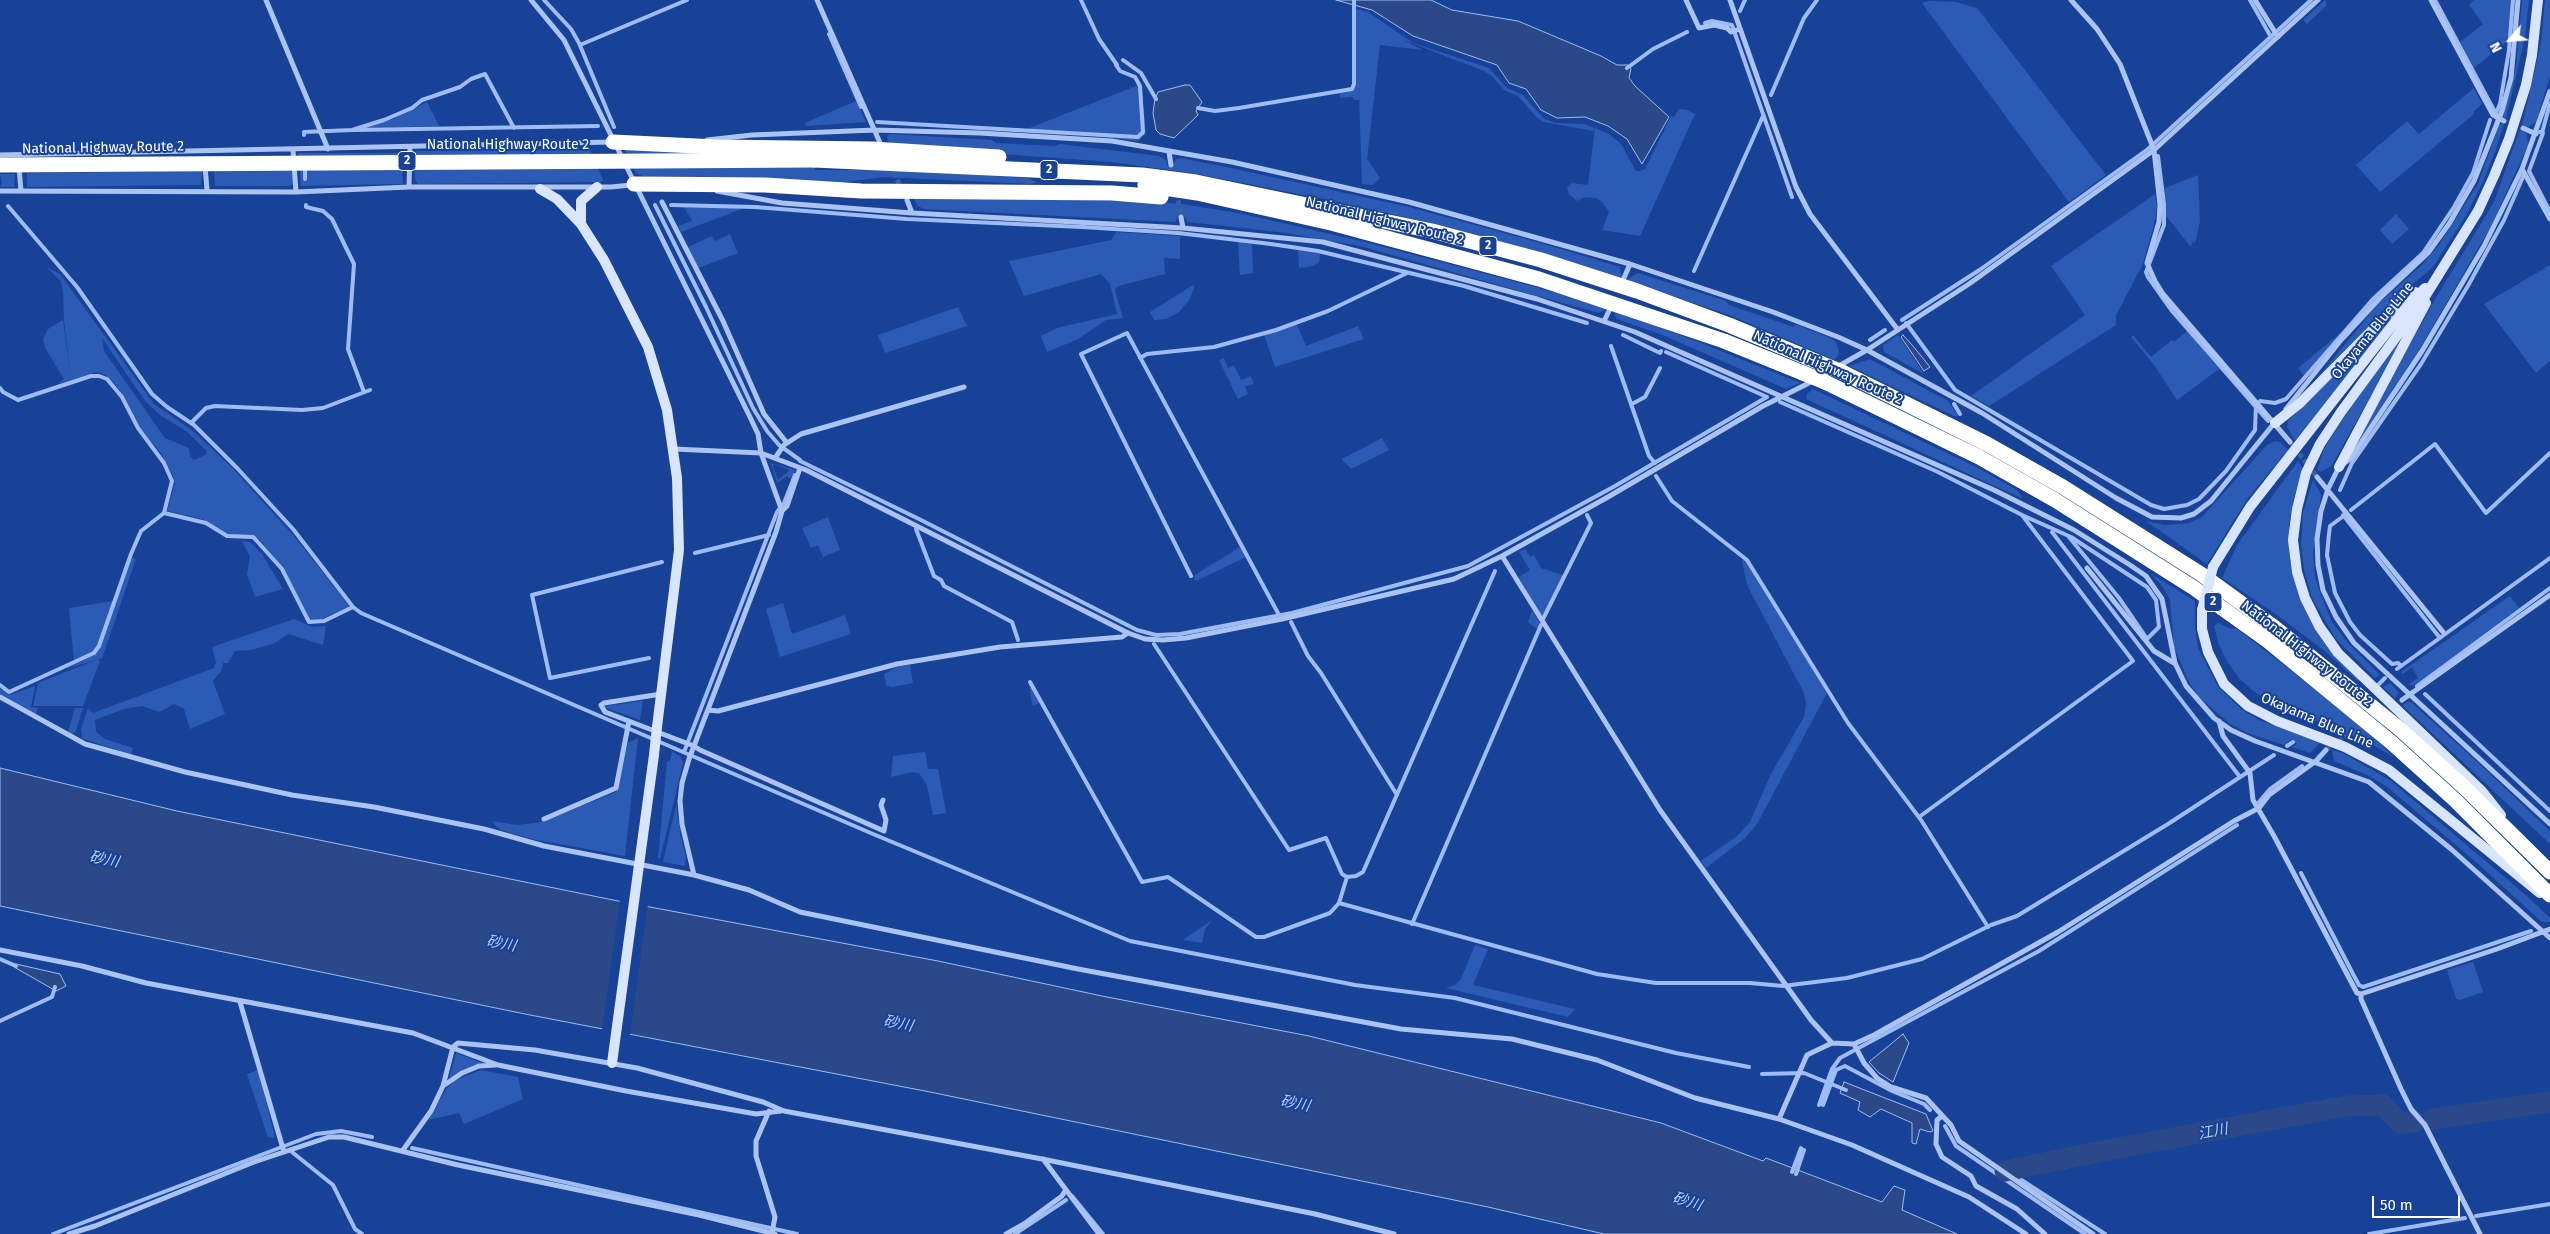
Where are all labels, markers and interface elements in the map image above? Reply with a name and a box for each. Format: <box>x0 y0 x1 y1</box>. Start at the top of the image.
north arrow <box>2485 15 2535 65</box>
text: N <box>2487 39 2506 55</box>
street label: National Highway Route 2 <box>427 137 589 153</box>
street label: National Highway Route 2 <box>22 138 184 158</box>
road number: 2 <box>398 152 416 170</box>
road number: 2 <box>1040 160 1058 180</box>
street label: National Highway Route 2 <box>1304 193 1466 249</box>
road number: 2 <box>1479 237 1497 256</box>
street label: Okayama Blue Line <box>2329 279 2417 383</box>
street label: National Highway Route 2 <box>1750 327 1906 409</box>
road number: 2 <box>2204 592 2222 612</box>
street label: National Highway Route 2 <box>2238 597 2376 711</box>
street label: Okayama Blue Line <box>2258 690 2376 752</box>
water label: 砂川 <box>87 848 121 872</box>
water label: 砂川 <box>485 932 517 956</box>
water label: 砂川 <box>882 1012 914 1036</box>
water label: 砂川 <box>1279 1092 1311 1116</box>
water label: 江川 <box>2197 1120 2229 1144</box>
scale bar <box>2375 1186 2462 1218</box>
water label: 砂川 <box>1670 1189 1704 1215</box>
text: 50 m <box>2380 1196 2413 1214</box>

